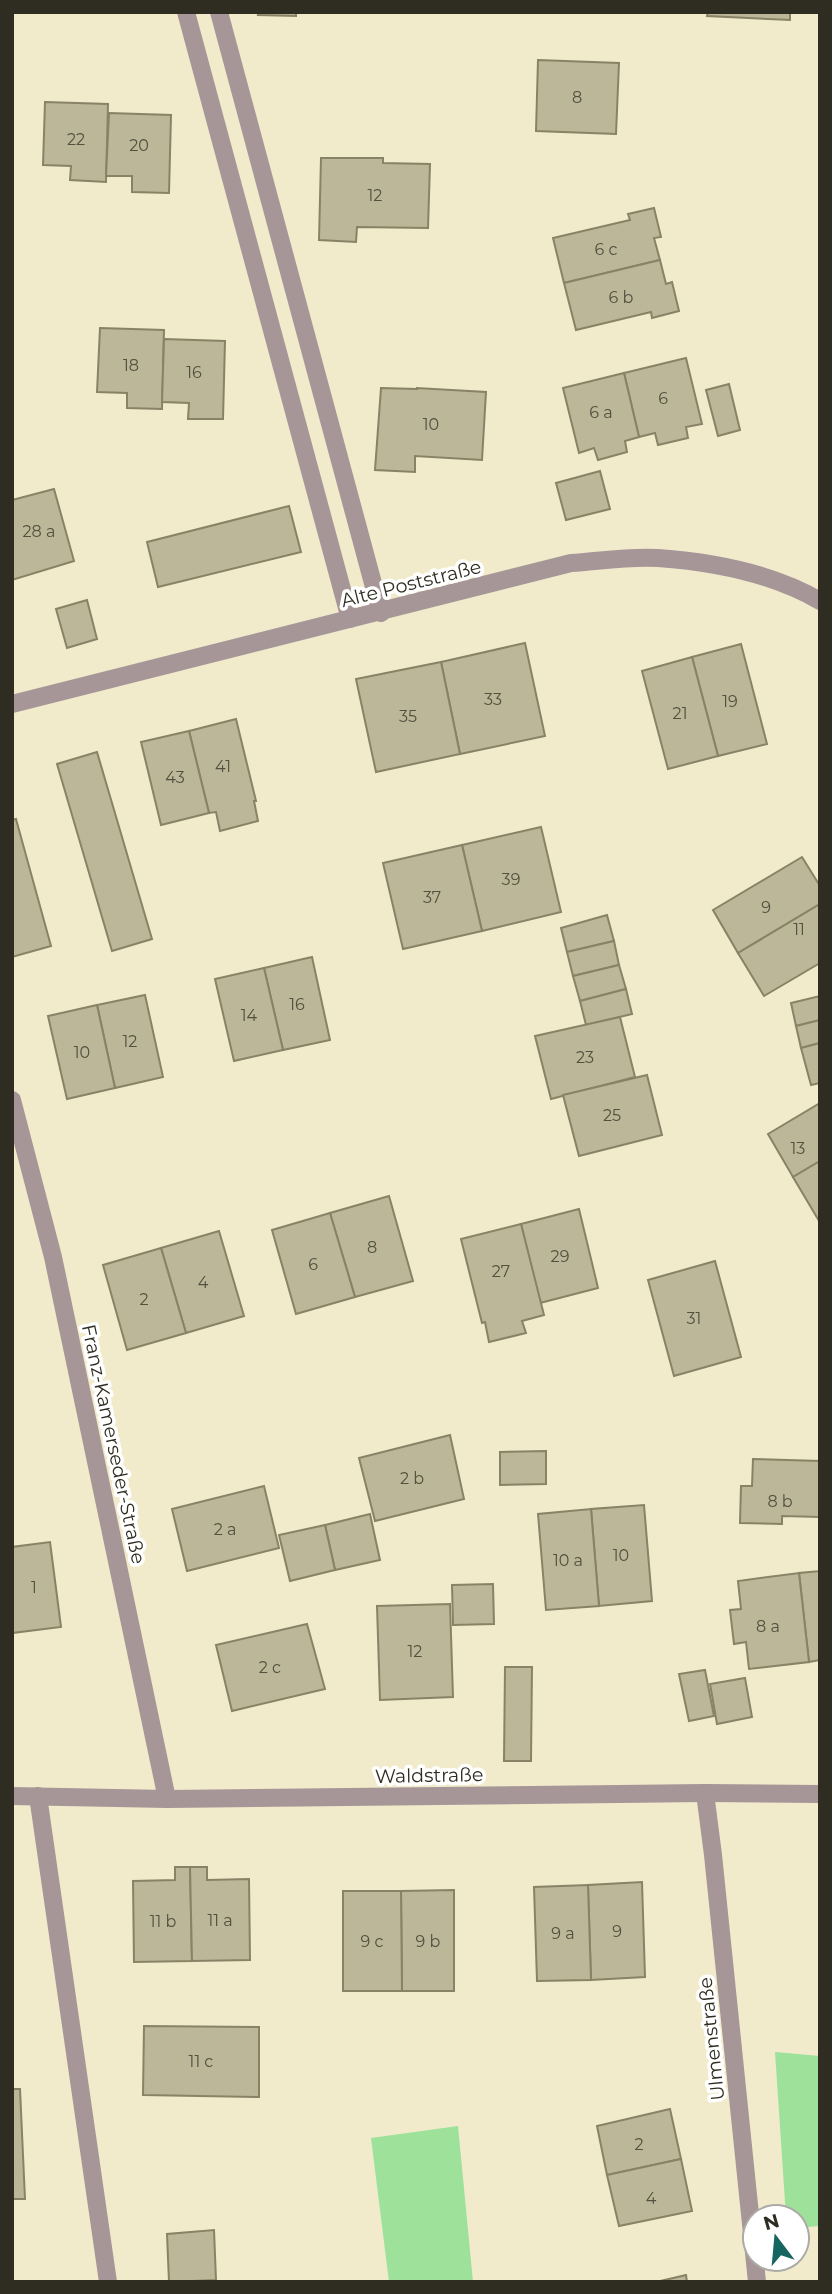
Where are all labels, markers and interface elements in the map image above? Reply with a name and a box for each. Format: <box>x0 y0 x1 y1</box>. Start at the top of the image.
house number: 8 <box>572 88 582 107</box>
house number: 22 <box>67 130 85 149</box>
house number: 20 <box>129 136 149 155</box>
house number: 12 <box>368 186 382 205</box>
house number: 6 c <box>595 240 617 259</box>
house number: 6 b <box>609 288 634 307</box>
house number: 18 <box>123 356 139 375</box>
house number: 16 <box>186 363 202 382</box>
house number: 6 <box>658 389 668 408</box>
house number: 6 a <box>589 403 613 422</box>
house number: 10 <box>423 415 439 434</box>
house number: 28 a <box>23 522 55 541</box>
street label: Alte Poststraße <box>339 555 484 612</box>
house number: 33 <box>484 690 502 709</box>
house number: 19 <box>722 692 738 711</box>
house number: 21 <box>673 704 687 723</box>
house number: 35 <box>399 707 417 726</box>
house number: 41 <box>215 757 231 776</box>
house number: 43 <box>165 768 185 787</box>
house number: 39 <box>502 870 520 889</box>
house number: 37 <box>423 888 441 907</box>
house number: 9 <box>761 898 771 917</box>
house number: 11 <box>793 920 805 939</box>
house number: 16 <box>289 995 305 1014</box>
house number: 14 <box>241 1006 258 1025</box>
house number: 12 <box>123 1032 137 1051</box>
house number: 10 <box>74 1043 90 1062</box>
house number: 23 <box>576 1048 594 1067</box>
house number: 25 <box>603 1106 621 1125</box>
house number: 13 <box>791 1139 805 1158</box>
house number: 8 <box>367 1238 377 1257</box>
house number: 29 <box>551 1247 569 1266</box>
house number: 6 <box>308 1255 318 1274</box>
house number: 27 <box>492 1262 510 1281</box>
house number: 4 <box>198 1273 209 1292</box>
house number: 2 <box>139 1290 149 1309</box>
house number: 31 <box>687 1309 701 1328</box>
street label: Franz-Kamerseder-Straße <box>77 1322 150 1566</box>
house number: 2 b <box>400 1469 424 1488</box>
house number: 8 b <box>767 1492 793 1511</box>
house number: 2 a <box>214 1520 236 1539</box>
house number: 10 <box>613 1546 629 1565</box>
house number: 10 a <box>553 1551 583 1570</box>
house number: 1 <box>31 1578 37 1597</box>
house number: 8 a <box>756 1617 780 1636</box>
house number: 12 <box>408 1642 422 1661</box>
house number: 2 c <box>259 1658 281 1677</box>
street label: Waldstraße <box>375 1763 483 1788</box>
house number: 11 a <box>207 1911 233 1930</box>
house number: 11 b <box>150 1912 176 1931</box>
house number: 9 <box>612 1922 622 1941</box>
house number: 9 a <box>551 1924 575 1943</box>
house number: 9 c <box>361 1932 383 1951</box>
house number: 9 b <box>416 1932 441 1951</box>
street label: Ulmenstraße <box>694 1976 729 2102</box>
house number: 11 c <box>189 2052 213 2071</box>
house number: 2 <box>634 2135 644 2154</box>
house number: 4 <box>646 2189 657 2208</box>
north arrow <box>741 2203 811 2273</box>
text: N <box>761 2209 782 2235</box>

